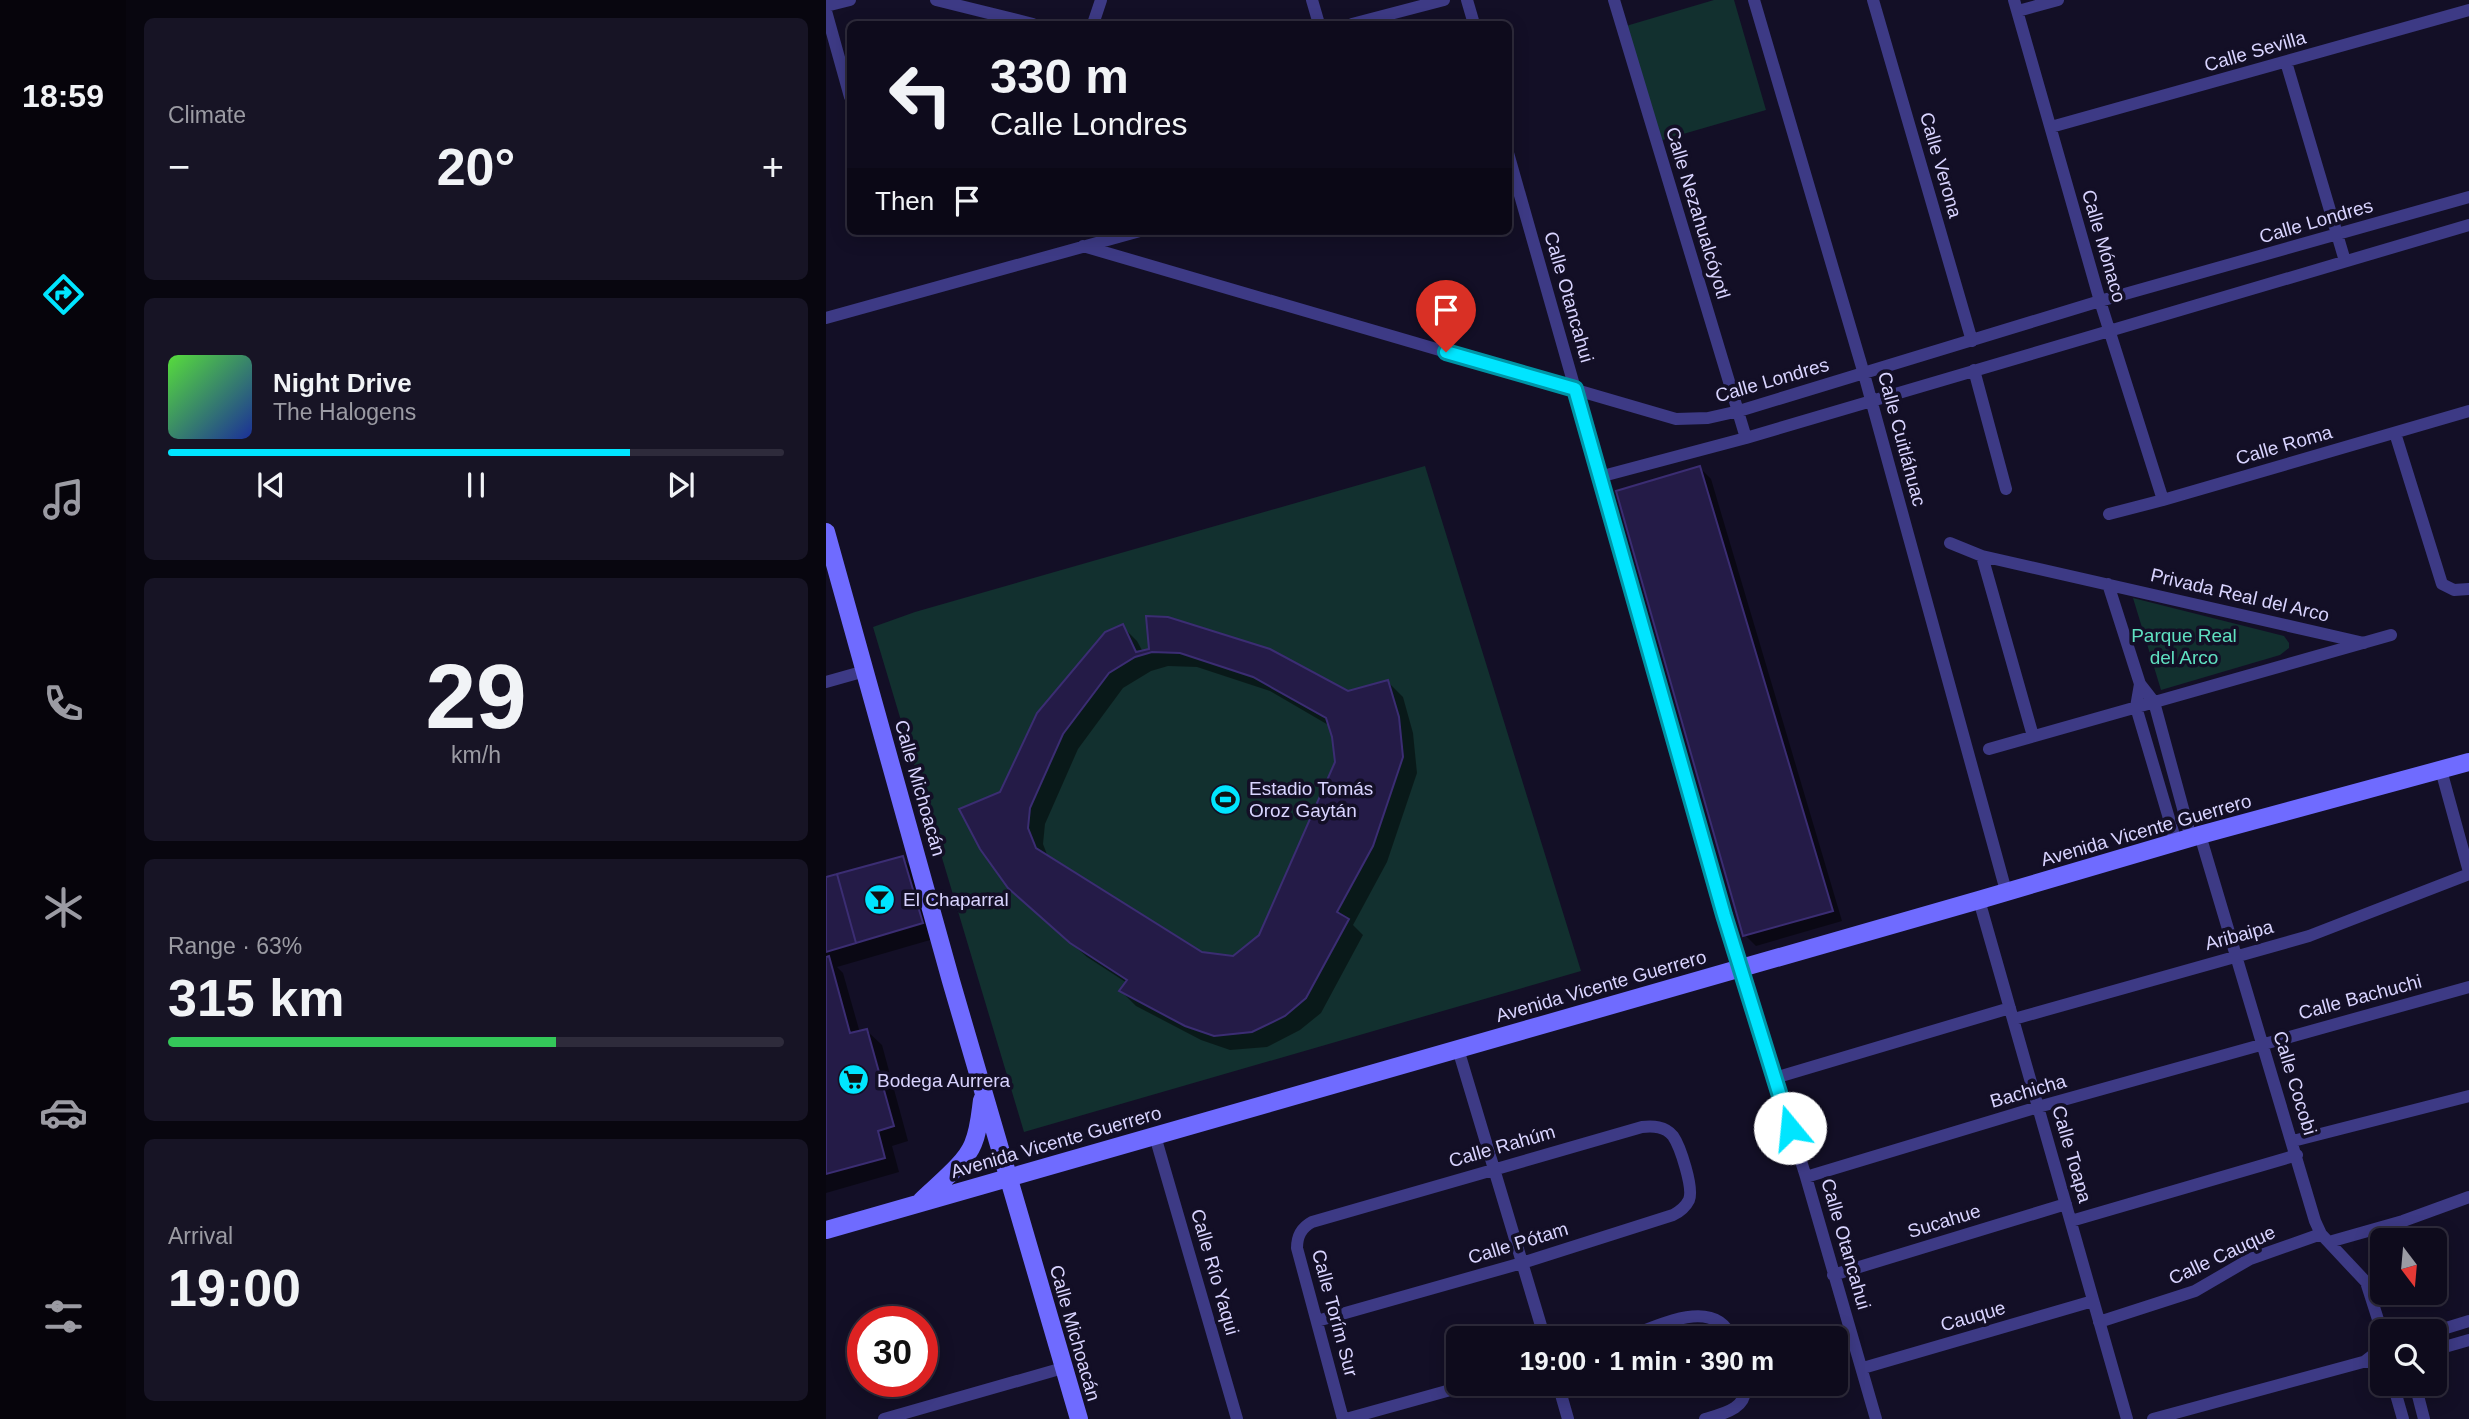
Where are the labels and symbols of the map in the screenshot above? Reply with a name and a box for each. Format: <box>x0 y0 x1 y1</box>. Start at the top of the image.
street label: Calle Sevilla <box>2202 26 2309 76</box>
street label: Calle Verona <box>1916 110 1966 221</box>
street label: Calle Nezahualcóyotl <box>1662 125 1734 301</box>
street label: Calle Mónaco <box>2078 187 2130 305</box>
street label: Calle Londres <box>2257 195 2375 247</box>
street label: Calle Otancahui <box>1540 229 1598 365</box>
pin <box>1416 280 1476 352</box>
street label: Calle Londres <box>1713 354 1831 406</box>
street label: Calle Cuitláhuac <box>1874 369 1930 509</box>
street label: Calle Roma <box>2233 421 2335 469</box>
street label: Privada Real del Arco <box>2149 564 2331 626</box>
park label: Parque Real del Arco <box>2131 625 2237 668</box>
street label: Calle Michoacán <box>891 718 949 858</box>
place label: Estadio Tomás Oroz Gaytán <box>1249 778 1373 821</box>
sports icon: Estadio Tomás Oroz Gaytán <box>1209 782 1243 816</box>
street label: Avenida Vicente Guerrero <box>2038 790 2254 870</box>
bar icon: El Chaparral <box>863 882 897 916</box>
place label: El Chaparral <box>903 889 1009 910</box>
street label: Aribaipa <box>2203 916 2276 954</box>
street label: Avenida Vicente Guerrero <box>1493 946 1709 1026</box>
street label: Calle Bachuchi <box>2296 970 2424 1024</box>
street label: Calle Cocobi <box>2269 1028 2321 1138</box>
supermarket icon: Bodega Aurrera <box>837 1063 871 1097</box>
place label: Bodega Aurrera <box>877 1070 1011 1091</box>
street label: Bachicha <box>1988 1070 2069 1112</box>
position arrow <box>1753 1091 1827 1165</box>
street label: Avenida Vicente Guerrero <box>948 1102 1164 1182</box>
street label: Calle Toapa <box>2048 1103 2096 1205</box>
street label: Calle Rahúm <box>1446 1121 1558 1171</box>
street label: Calle Otancahui <box>1817 1176 1875 1312</box>
street label: Sucahue <box>1905 1200 1983 1242</box>
street label: Calle Río Yaqui <box>1187 1206 1243 1338</box>
street label: Calle Pótam <box>1465 1218 1571 1268</box>
street label: Calle Cauque <box>2165 1221 2279 1289</box>
north arrow <box>2370 1228 2446 1306</box>
street label: Calle Torím Sur <box>1308 1247 1362 1379</box>
street label: Calle Michoacán <box>1046 1263 1104 1403</box>
street label: Cauque <box>1938 1297 2008 1335</box>
speed limit sign: 30 <box>847 1306 938 1397</box>

